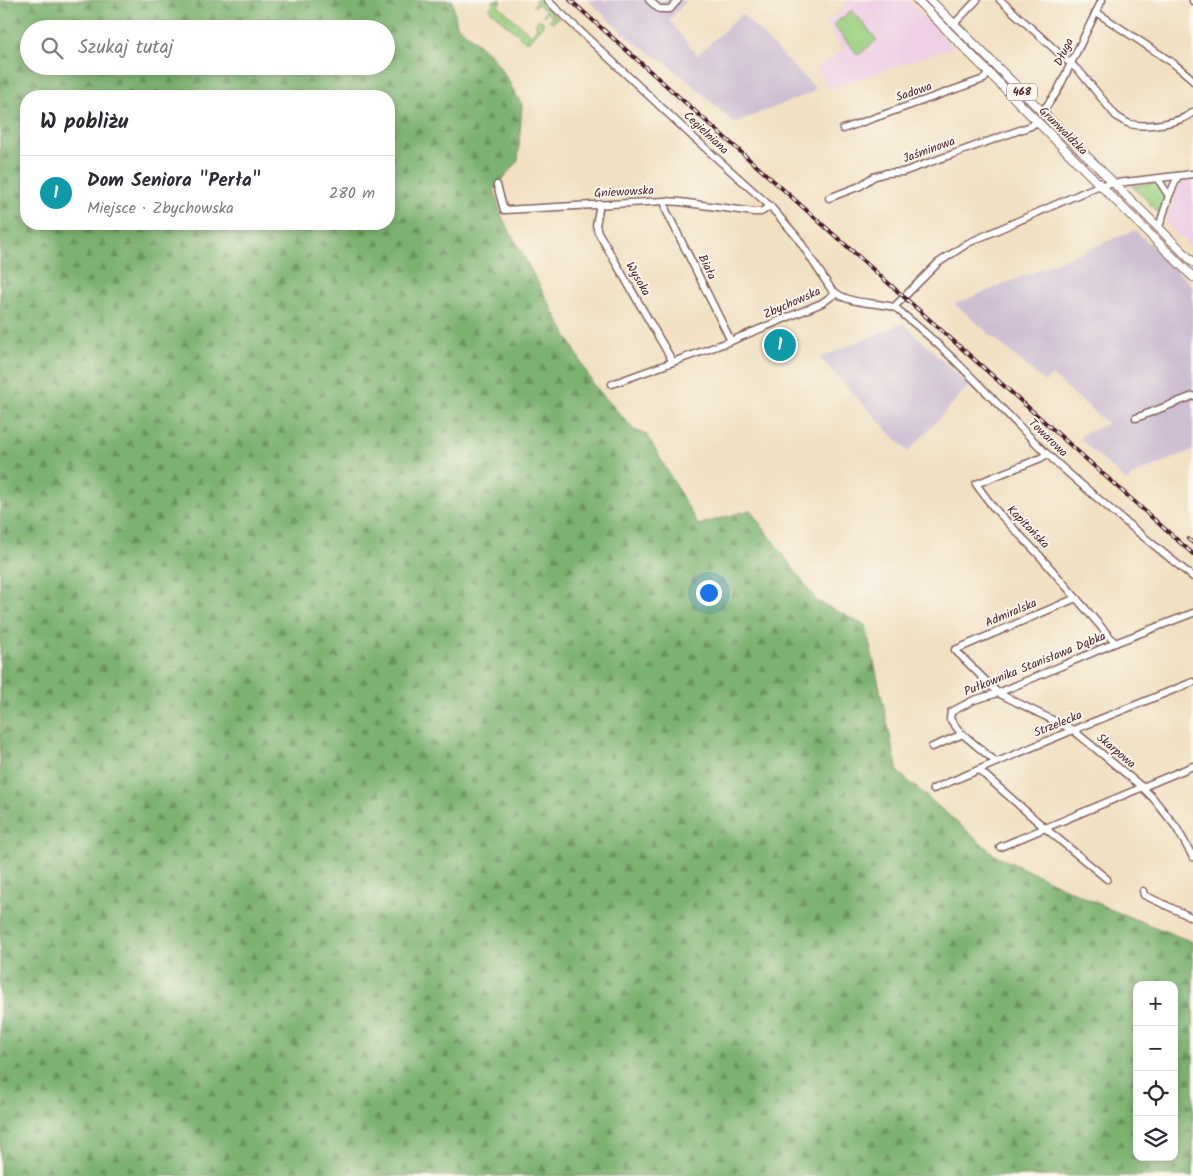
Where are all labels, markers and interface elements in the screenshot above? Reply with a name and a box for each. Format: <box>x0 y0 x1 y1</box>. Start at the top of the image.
search box <box>20 20 395 75</box>
text: Szukaj tutaj <box>78 33 173 63</box>
icon: search <box>38 34 66 62</box>
street label: Długa <box>1049 34 1079 69</box>
street label: Sadowa <box>893 77 935 107</box>
road number: 468 <box>1007 84 1037 100</box>
street label: Grunwaldzka <box>1034 102 1092 160</box>
text: W pobliżu <box>40 106 128 139</box>
street label: Cegielniana <box>679 107 733 159</box>
street label: Jaśminowa <box>900 132 958 168</box>
text: Dom Seniora "Perła" <box>87 166 261 196</box>
text: 1 <box>54 181 58 206</box>
text: 280 m <box>329 181 375 206</box>
street label: Gniewowska <box>594 181 655 203</box>
text: Miejsce · Zbychowska <box>87 196 234 221</box>
street label: Biała <box>693 251 721 283</box>
street label: Wysoka <box>621 258 656 300</box>
street label: Zbychowska <box>760 282 824 324</box>
pin: 1 <box>764 326 796 364</box>
street label: Towarowa <box>1024 414 1072 462</box>
street label: Kapitańska <box>1002 501 1054 553</box>
your location <box>696 580 722 606</box>
street label: Admiralska <box>982 593 1040 632</box>
street label: Pułkownika Stanisława Dąbka <box>961 627 1109 701</box>
street label: Strzelecka <box>1031 706 1085 742</box>
street label: Skarpowa <box>1092 729 1140 773</box>
map controls <box>1133 981 1178 1161</box>
button: + <box>1133 981 1178 1026</box>
button: − <box>1133 1026 1178 1071</box>
button: locate <box>1133 1071 1178 1116</box>
button: layers <box>1133 1116 1178 1161</box>

